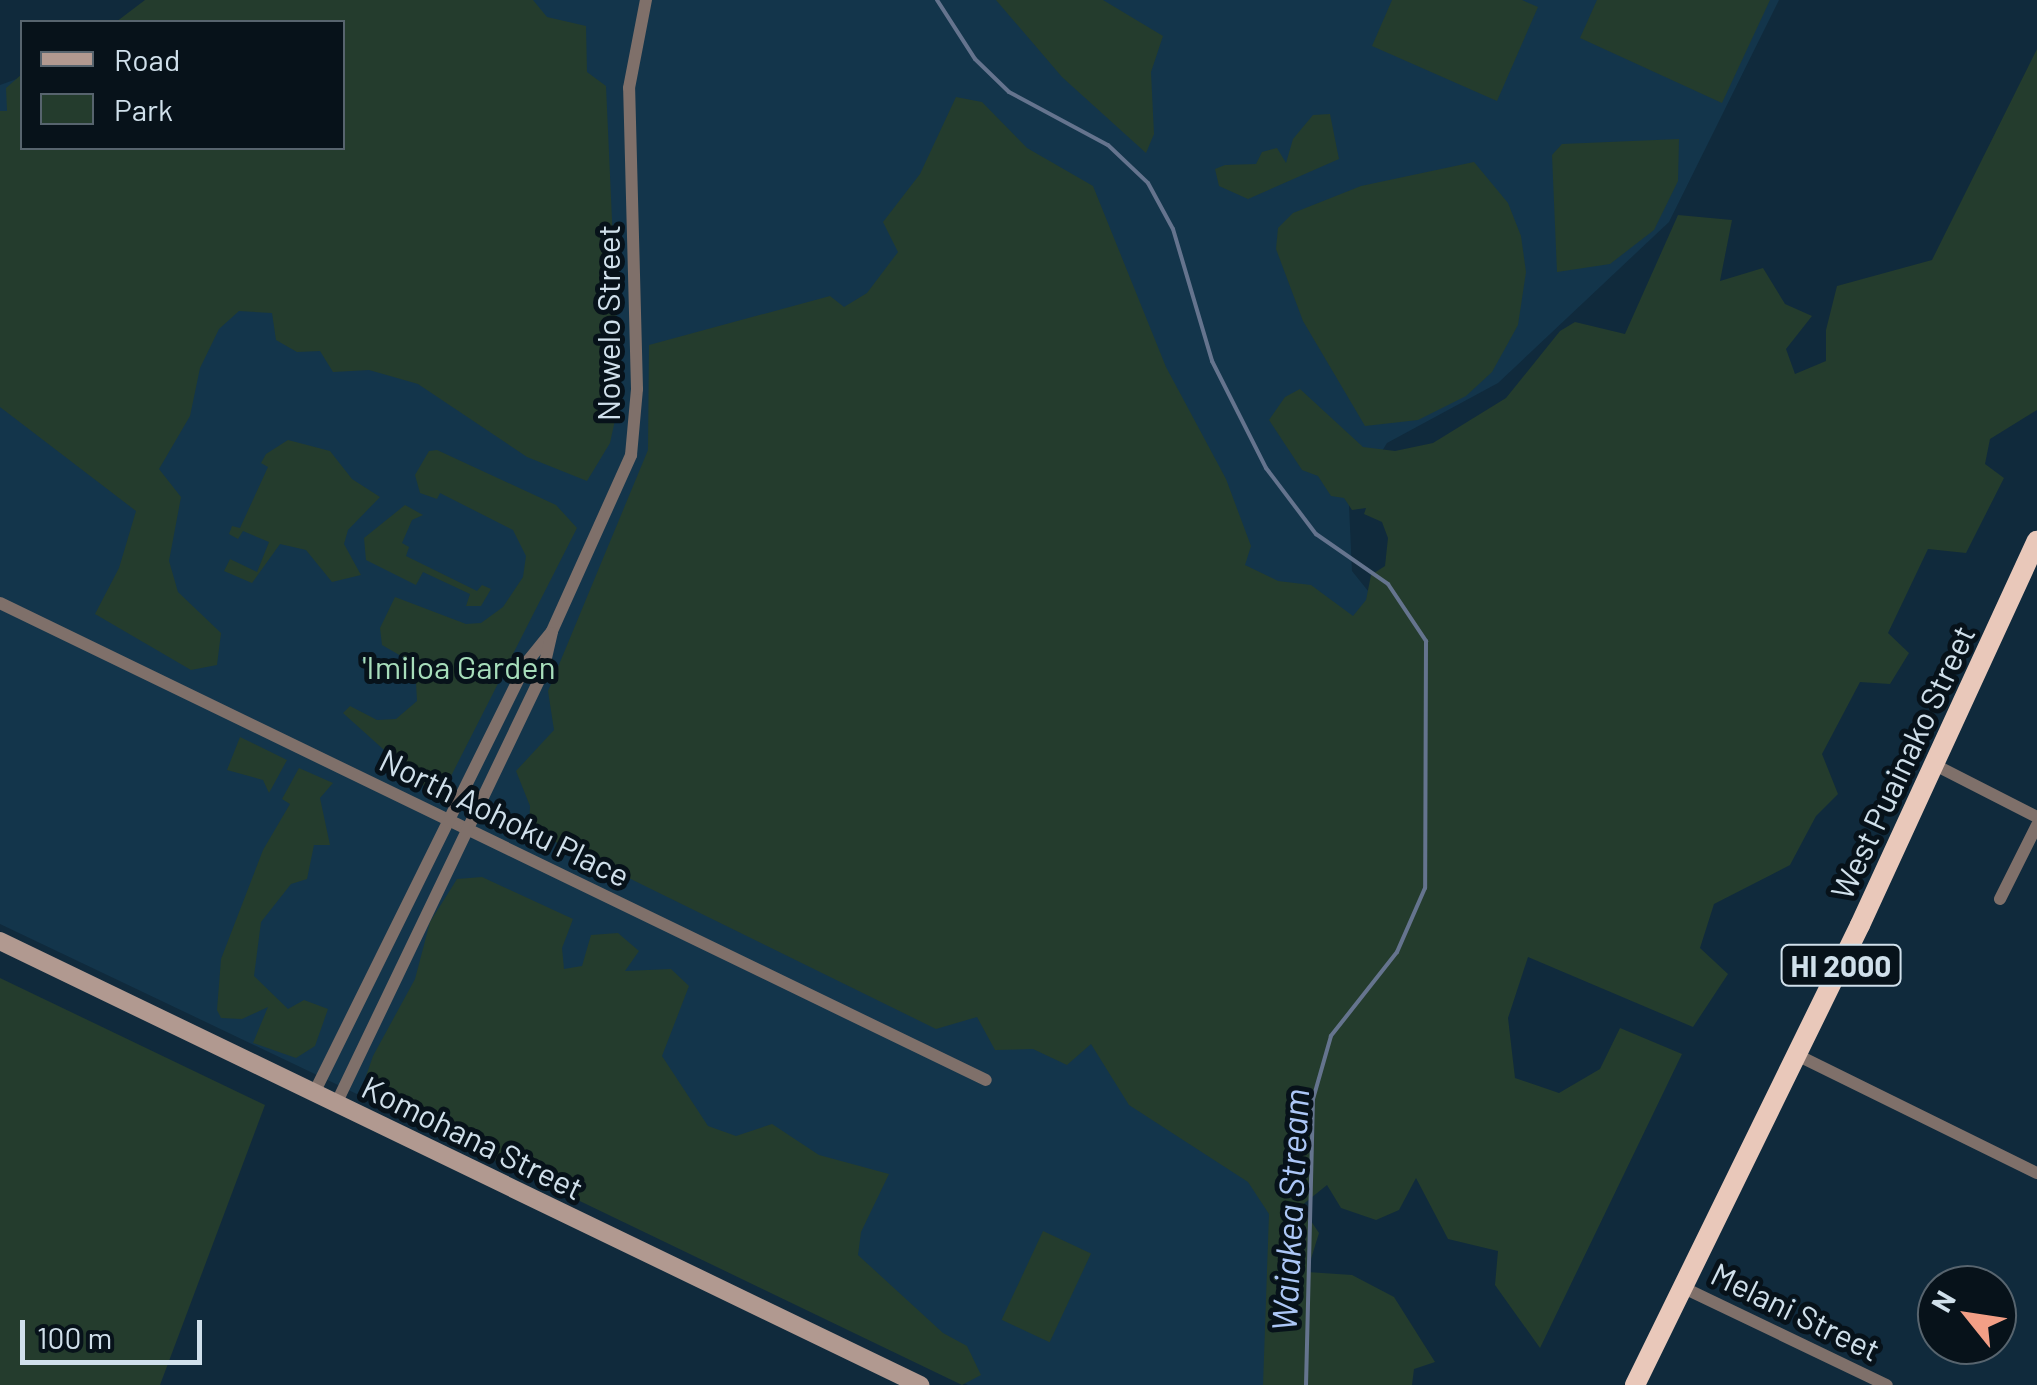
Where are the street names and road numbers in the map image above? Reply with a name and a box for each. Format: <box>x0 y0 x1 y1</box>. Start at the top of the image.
street label: Nowelo Street <box>588 225 626 421</box>
street label: West Puainako Street <box>1822 619 1982 905</box>
street label: North Aohoku Place <box>374 740 636 894</box>
road number: HI 2000 <box>1778 940 1904 990</box>
street label: Komohana Street <box>356 1067 590 1207</box>
street label: Melani Street <box>1705 1254 1887 1368</box>

